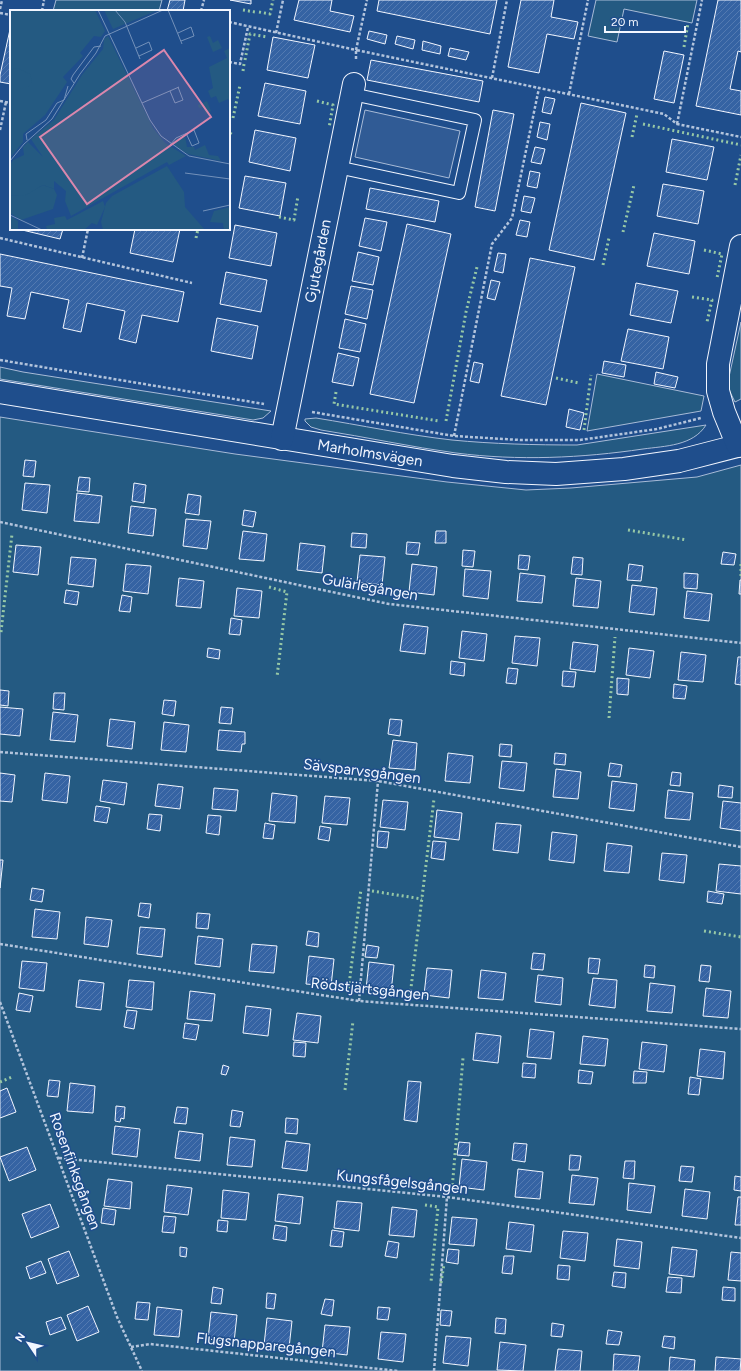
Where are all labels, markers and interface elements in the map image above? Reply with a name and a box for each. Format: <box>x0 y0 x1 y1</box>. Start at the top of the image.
scale bar <box>605 8 685 34</box>
inset map <box>10 10 230 230</box>
text: 20 m <box>611 15 639 29</box>
street label: Gjutegården <box>301 218 335 304</box>
street label: Marholmsvägen <box>316 436 424 470</box>
street label: Gulärlegången <box>320 570 420 604</box>
street label: Sävsparvsgången <box>302 755 422 787</box>
street label: Rödstjärtsgången <box>310 974 430 1004</box>
street label: Rosenfinksgången <box>45 1110 105 1232</box>
street label: Kungsfågelsgången <box>335 1166 469 1198</box>
north arrow <box>8 1323 48 1363</box>
street label: Flugsnapparegången <box>195 1329 337 1361</box>
text: N <box>12 1330 28 1345</box>

